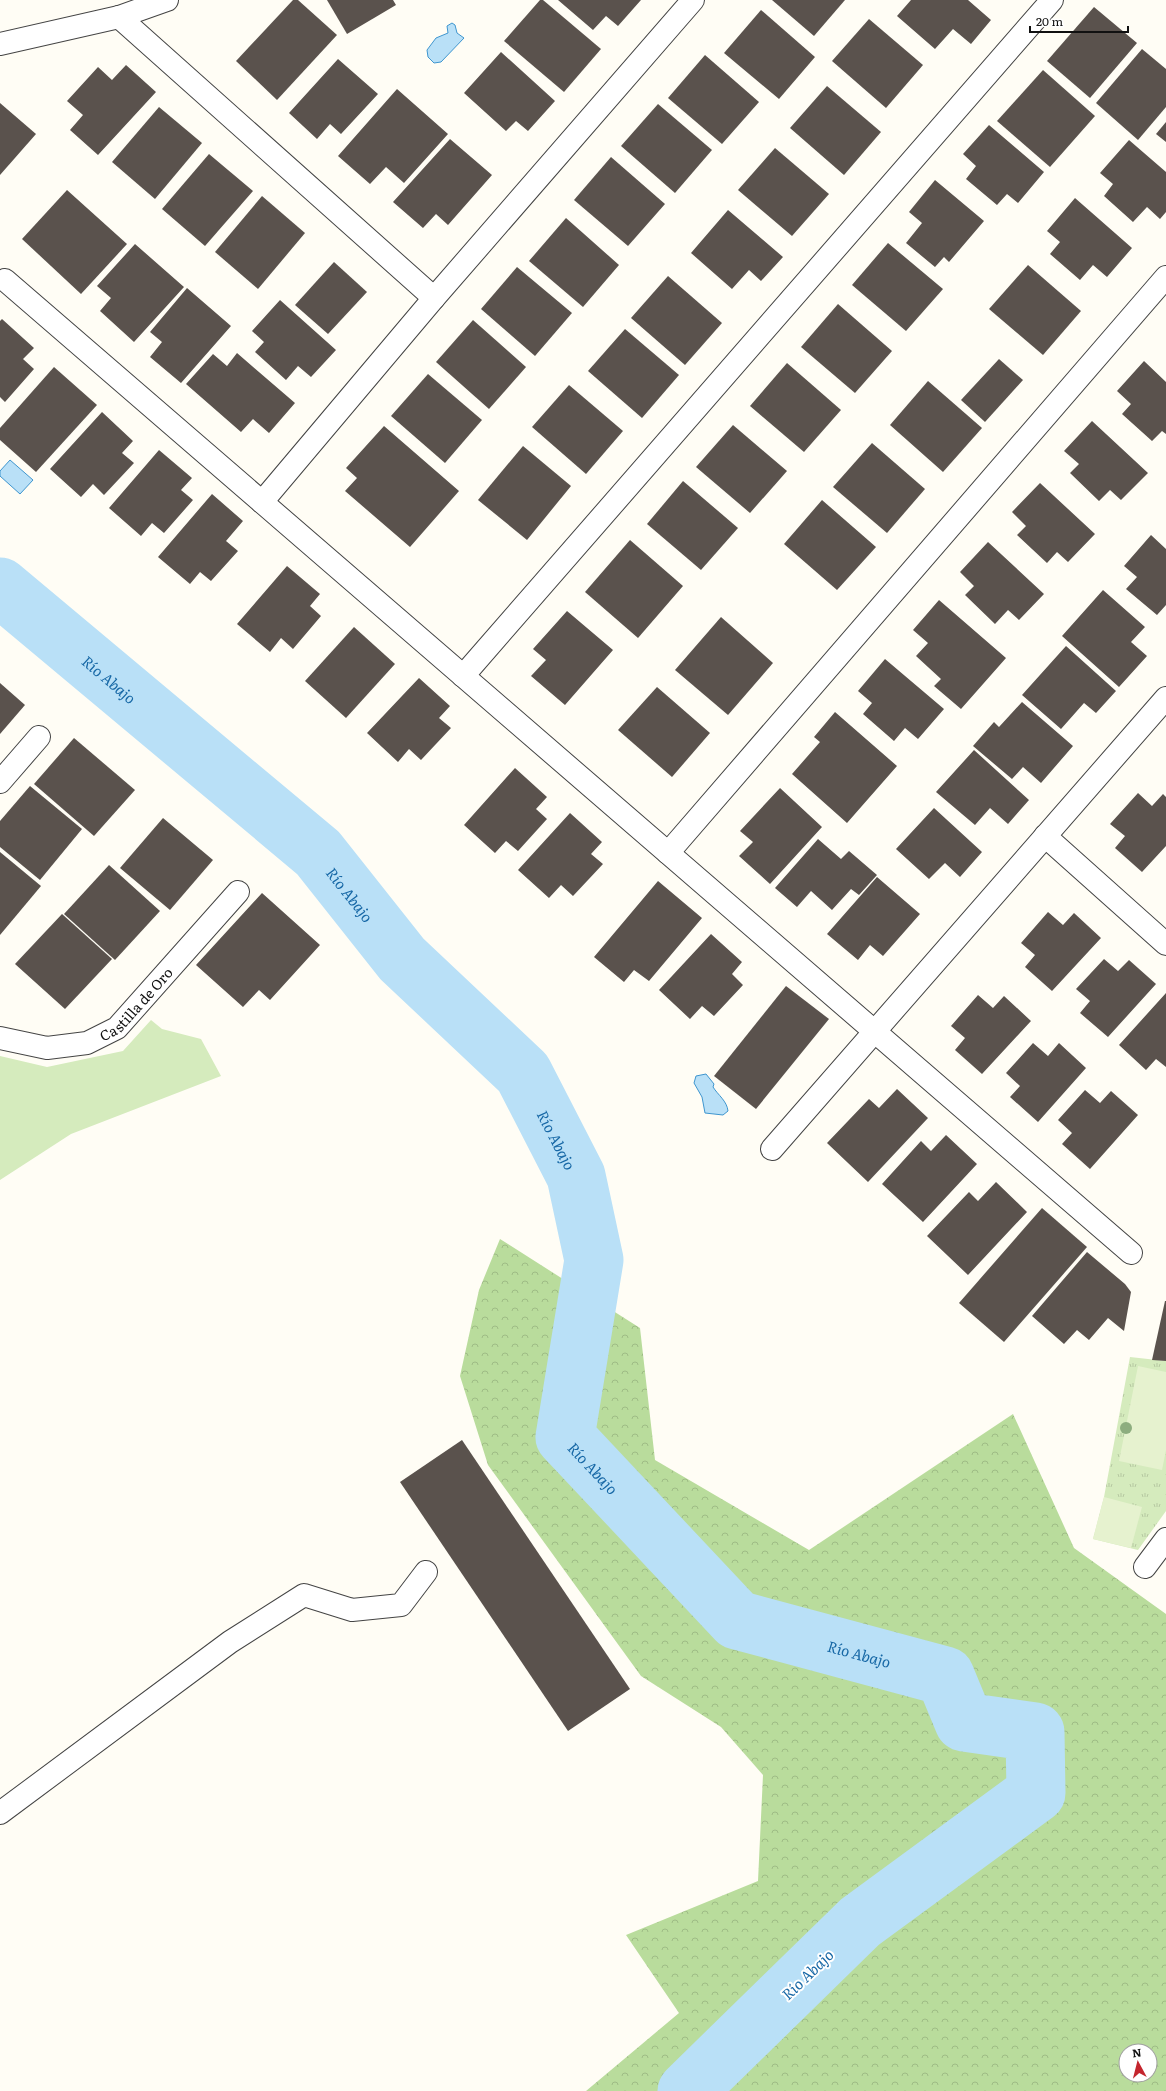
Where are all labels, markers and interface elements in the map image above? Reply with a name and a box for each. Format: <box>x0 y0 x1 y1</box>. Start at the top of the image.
scale bar <box>1030 8 1128 34</box>
text: 20 m <box>1036 12 1063 30</box>
water label: Río Abajo <box>78 649 142 708</box>
water label: Río Abajo <box>321 862 380 927</box>
street label: Castilla de Oro <box>96 963 177 1045</box>
water label: Río Abajo <box>532 1106 582 1174</box>
water label: Río Abajo <box>563 1436 624 1499</box>
water label: Río Abajo <box>825 1633 894 1672</box>
water label: Río Abajo <box>776 1943 838 2005</box>
north arrow <box>1118 2043 1158 2083</box>
text: N <box>1131 2044 1142 2061</box>

